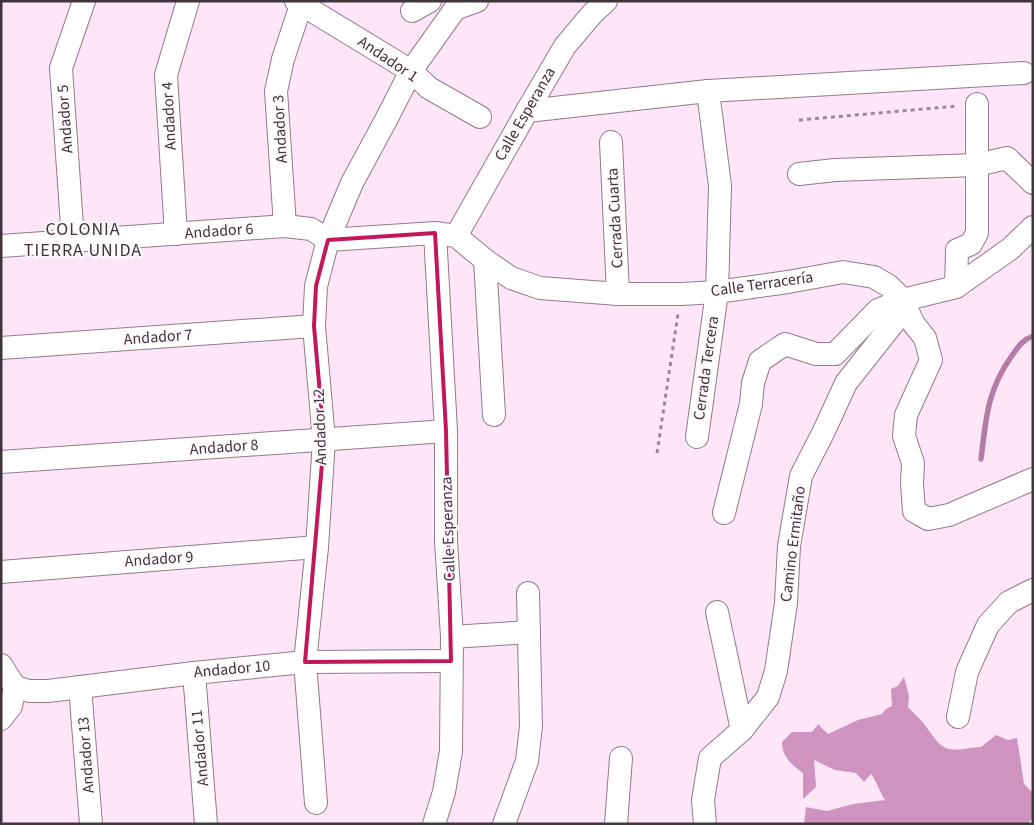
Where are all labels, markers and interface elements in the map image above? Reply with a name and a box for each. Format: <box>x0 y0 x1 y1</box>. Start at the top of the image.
street label: Andador 1 <box>353 31 423 87</box>
street label: Calle Esperanza <box>489 63 561 165</box>
street label: Andador 4 <box>156 81 182 151</box>
street label: Andador 5 <box>52 84 78 154</box>
street label: Andador 3 <box>267 94 293 164</box>
street label: Cerrada Cuarta <box>601 167 629 269</box>
district label: COLONIA TIERRA UNIDA <box>24 217 142 263</box>
street label: Andador 6 <box>184 218 254 244</box>
street label: Calle Terracería <box>709 266 815 302</box>
street label: Cerrada Tercera <box>688 314 724 422</box>
street label: Andador 7 <box>123 324 193 350</box>
street label: Andador 12 <box>308 388 332 466</box>
street label: Andador 8 <box>189 434 259 460</box>
street label: Calle Esperanza <box>435 476 461 582</box>
street label: Camino Ermitaño <box>775 485 811 603</box>
street label: Andador 9 <box>124 546 194 572</box>
street label: Andador 10 <box>193 655 271 683</box>
street label: Andador 11 <box>186 709 214 787</box>
street label: Andador 13 <box>72 716 100 794</box>

